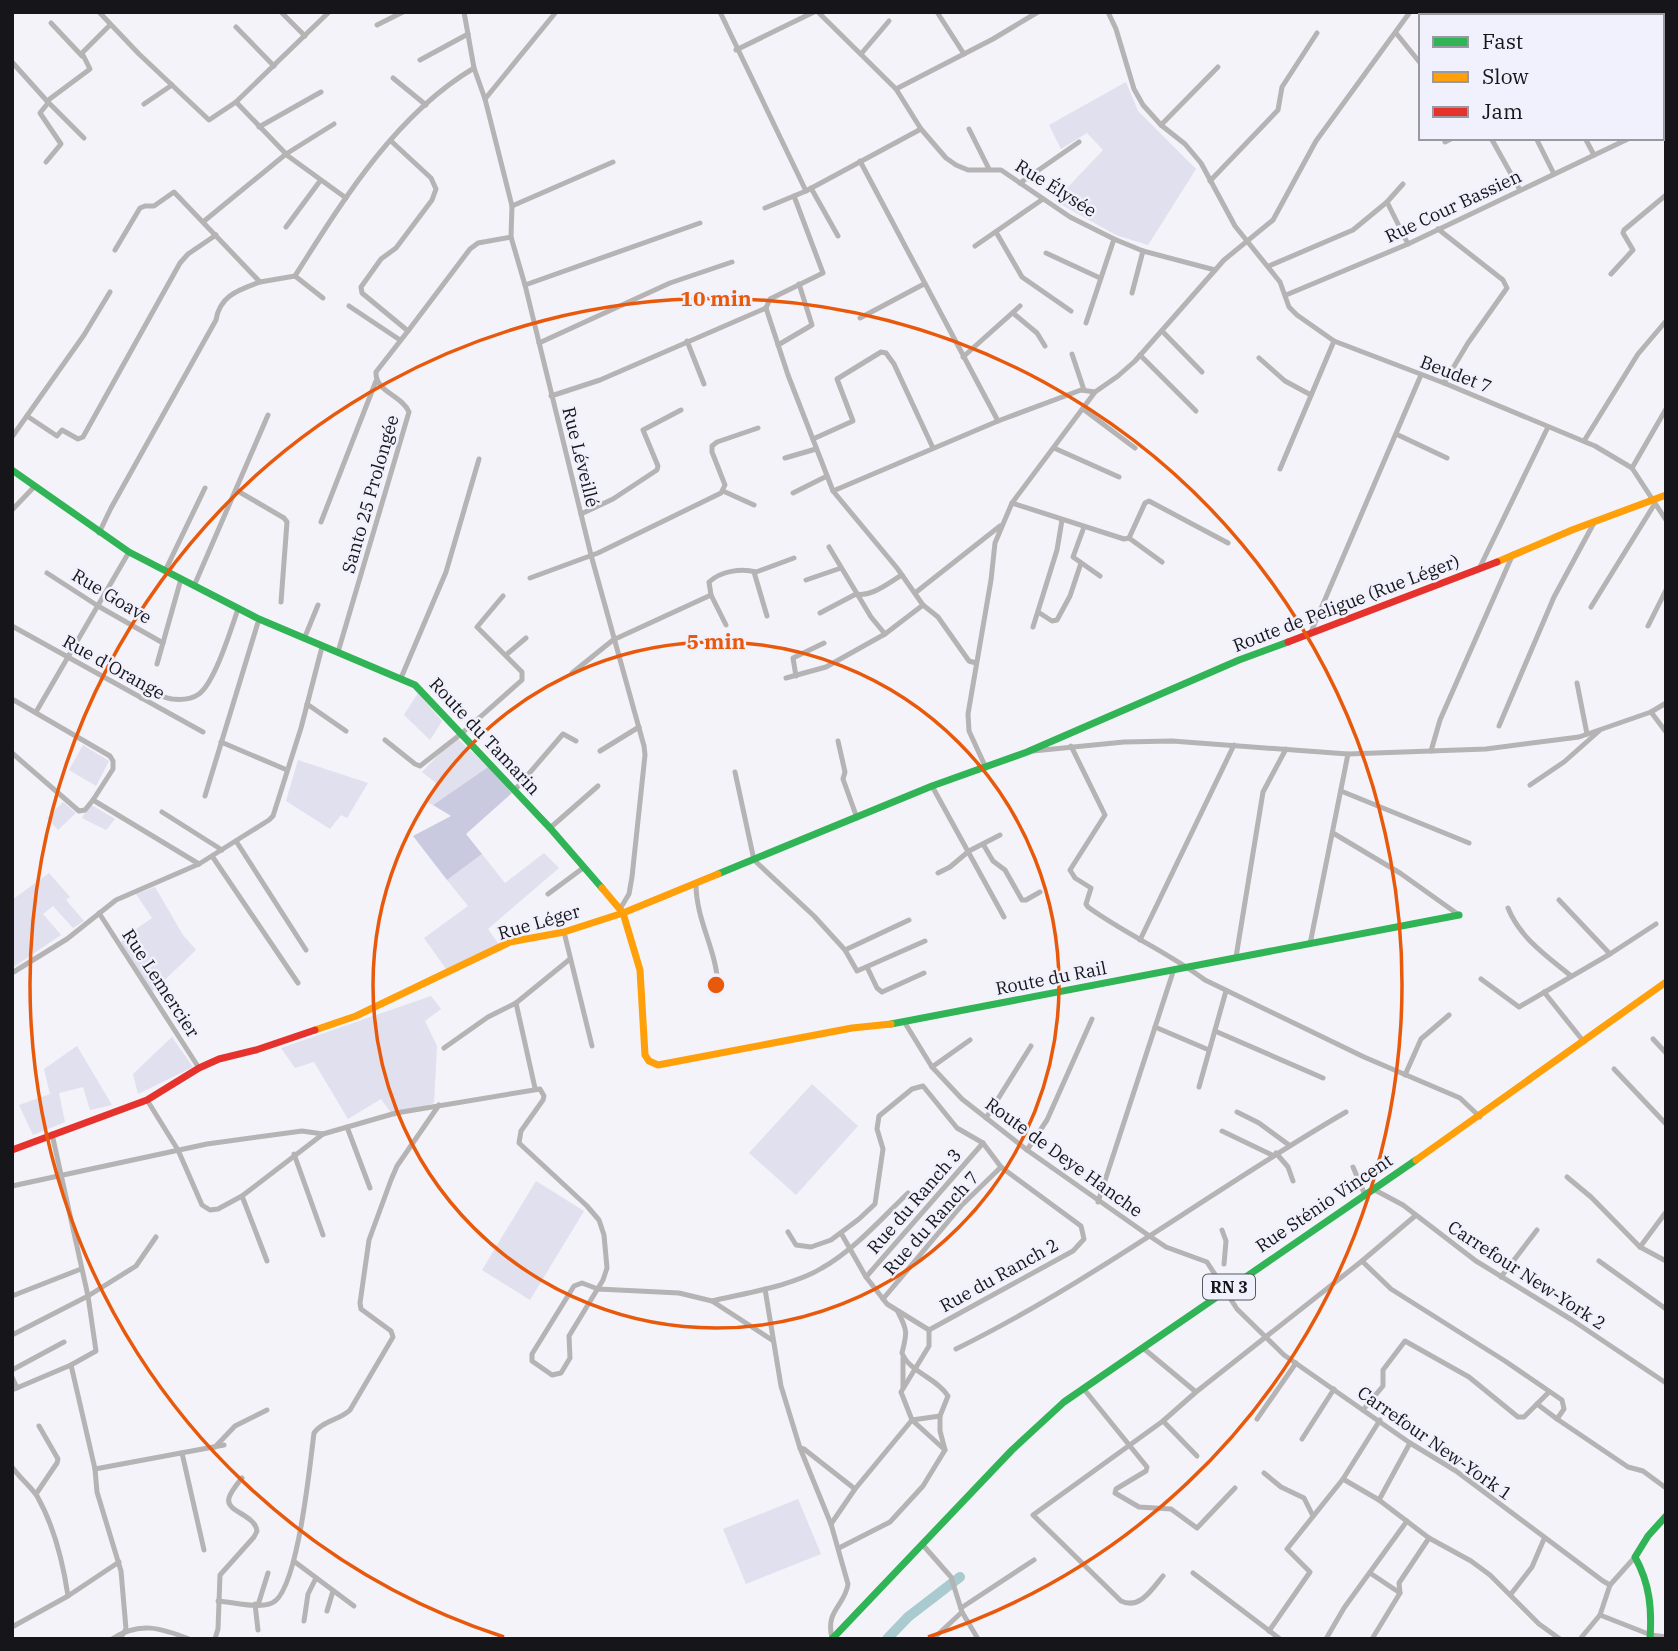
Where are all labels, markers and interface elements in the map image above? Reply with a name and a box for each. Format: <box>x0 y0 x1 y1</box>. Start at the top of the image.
legend <box>1419 14 1664 140</box>
text: Fast <box>1482 27 1523 55</box>
text: Slow <box>1482 62 1529 90</box>
text: Jam <box>1482 97 1523 125</box>
street label: Rue Élysée <box>1011 154 1101 222</box>
street label: Rue Cour Bassien <box>1381 164 1525 248</box>
text: 10 min <box>680 284 752 312</box>
street label: Beudet 7 <box>1417 350 1495 398</box>
street label: Rue Léveillé <box>557 404 605 510</box>
street label: Santo 25 Prolongée <box>336 412 404 576</box>
street label: Route de Peligue (Rue Léger) <box>1229 549 1463 657</box>
street label: Rue Goave <box>68 563 156 629</box>
text: 5 min <box>687 627 745 655</box>
street label: Rue d'Orange <box>59 629 169 705</box>
street label: Route du Tamarin <box>425 672 545 800</box>
street label: Rue Léger <box>495 899 583 945</box>
street label: Rue Lemercier <box>117 924 205 1042</box>
street label: Route du Rail <box>994 956 1108 1000</box>
centre of rings <box>704 973 728 997</box>
street label: Route de Deye Hanche <box>981 1092 1147 1222</box>
street label: Rue du Ranch 3 <box>862 1144 966 1258</box>
street label: Rue Sténio Vincent <box>1251 1149 1397 1257</box>
street label: Rue du Ranch 7 <box>878 1166 984 1280</box>
street label: Carrefour New-York 2 <box>1444 1215 1610 1335</box>
street label: Rue du Ranch 2 <box>936 1233 1062 1317</box>
road number: RN 3 <box>1203 1274 1255 1300</box>
street label: Carrefour New-York 1 <box>1353 1381 1517 1505</box>

